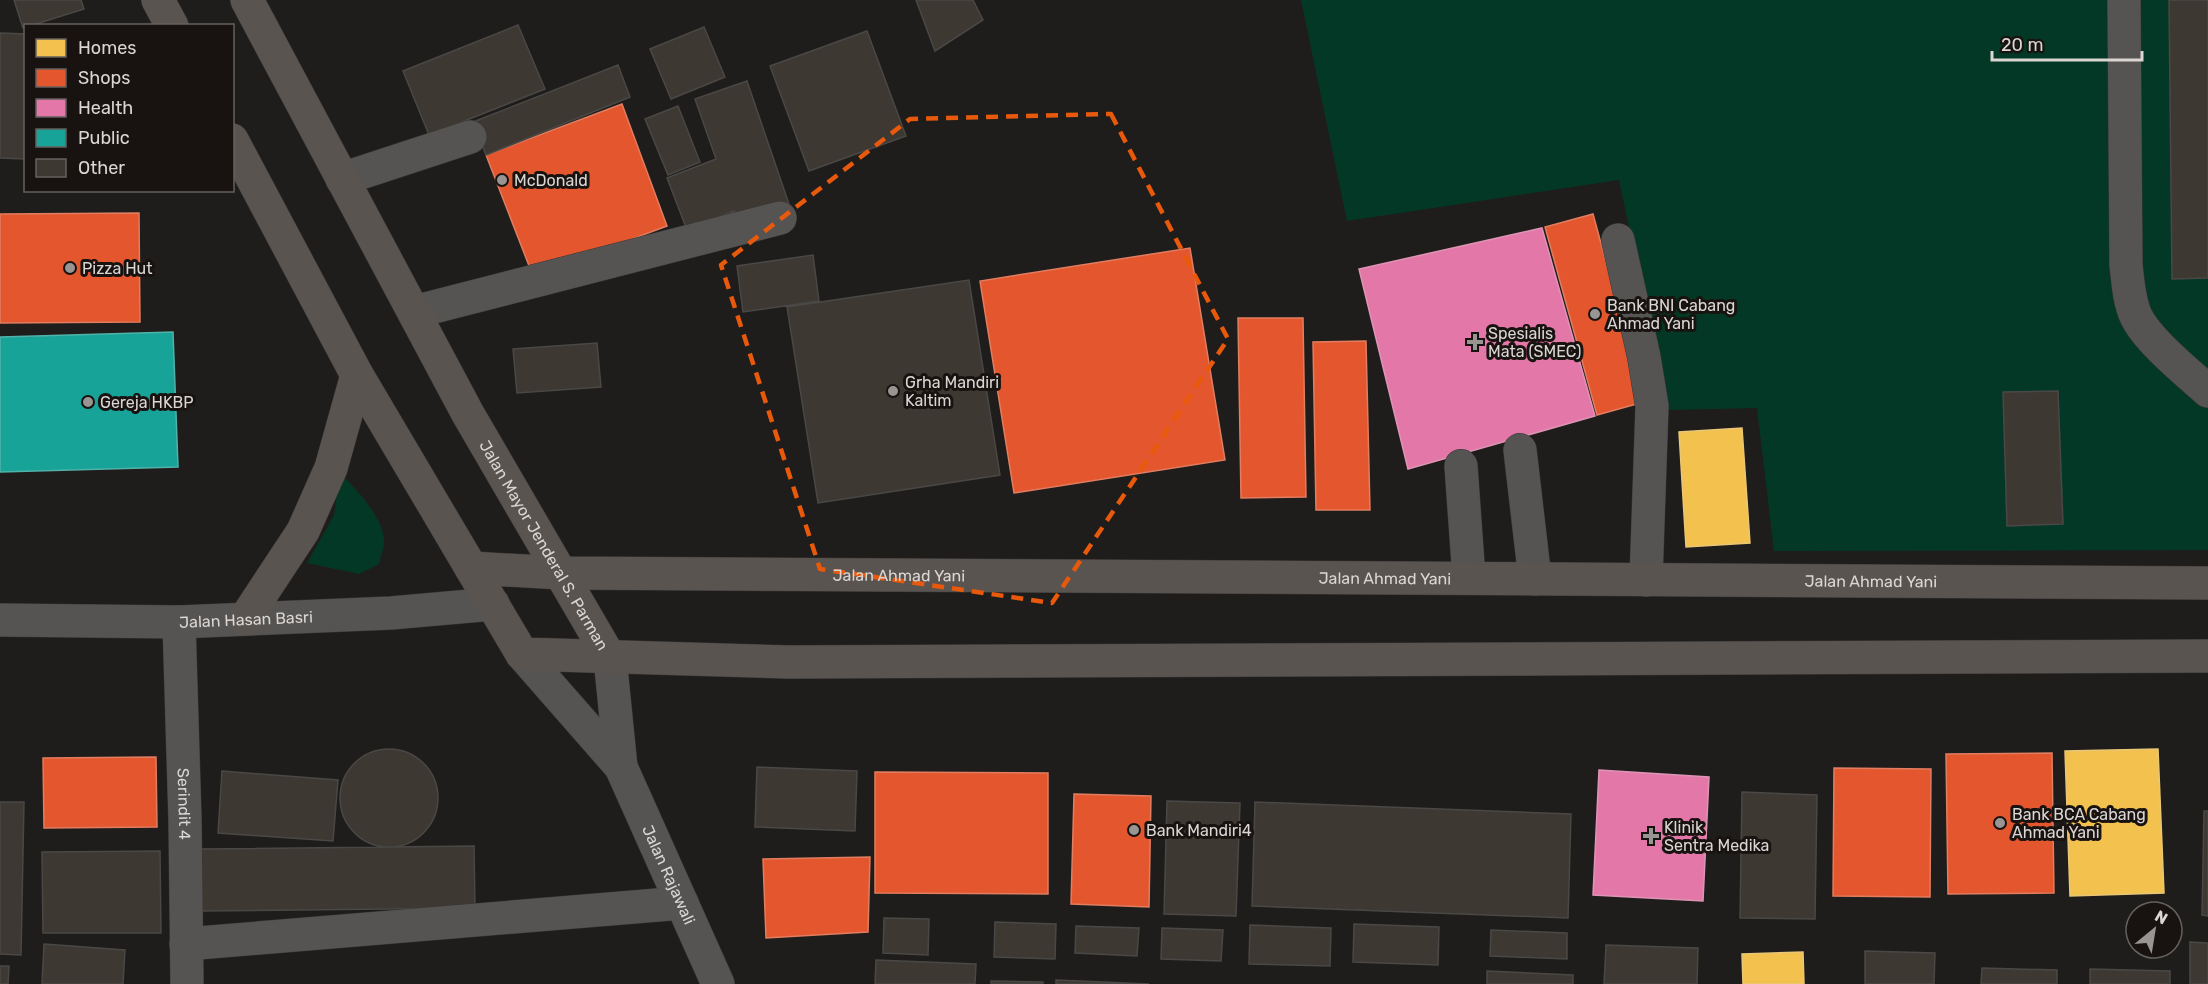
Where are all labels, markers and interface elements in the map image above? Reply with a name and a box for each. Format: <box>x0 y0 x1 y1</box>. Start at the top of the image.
legend <box>24 24 234 192</box>
scale bar <box>1992 24 2142 62</box>
text: 20 m <box>2001 34 2043 56</box>
text: Homes <box>78 37 136 59</box>
text: Shops <box>78 67 130 89</box>
text: Health <box>78 97 133 119</box>
text: Public <box>78 127 130 149</box>
text: Other <box>78 157 125 179</box>
place label: McDonald <box>514 171 588 190</box>
marker: McDonald <box>495 173 509 187</box>
place label: Pizza Hut <box>82 259 153 278</box>
marker: Pizza Hut <box>63 261 77 275</box>
place label: Bank BNI Cabang Ahmad Yani <box>1607 296 1735 333</box>
marker: Bank BNI Cabang Ahmad Yani <box>1588 307 1602 321</box>
place label: Spesialis Mata (SMEC) <box>1488 324 1581 361</box>
marker: Spesialis Mata (SMEC) <box>1466 333 1484 351</box>
place label: Grha Mandiri Kaltim <box>905 373 999 410</box>
marker: Grha Mandiri Kaltim <box>886 384 900 398</box>
place label: Gereja HKBP <box>100 393 194 412</box>
marker: Gereja HKBP <box>81 395 95 409</box>
street label: Jalan Mayor Jenderal S. Parman <box>476 437 613 654</box>
street label: Jalan Ahmad Yani <box>832 565 965 585</box>
street label: Jalan Ahmad Yani <box>1318 568 1451 588</box>
street label: Jalan Ahmad Yani <box>1804 571 1937 591</box>
street label: Jalan Hasan Basri <box>179 607 313 631</box>
street label: Serindit 4 <box>174 768 195 840</box>
place label: Bank BCA Cabang Ahmad Yani <box>2012 805 2146 842</box>
marker: Bank BCA Cabang Ahmad Yani <box>1993 816 2007 830</box>
place label: Klinik Sentra Medika <box>1664 818 1769 855</box>
place label: Bank Mandiri4 <box>1146 821 1252 840</box>
street label: Jalan Rajawali <box>639 822 700 927</box>
marker: Bank Mandiri4 <box>1127 823 1141 837</box>
marker: Klinik Sentra Medika <box>1642 827 1660 845</box>
north arrow <box>2124 900 2184 960</box>
text: N <box>2152 906 2171 929</box>

